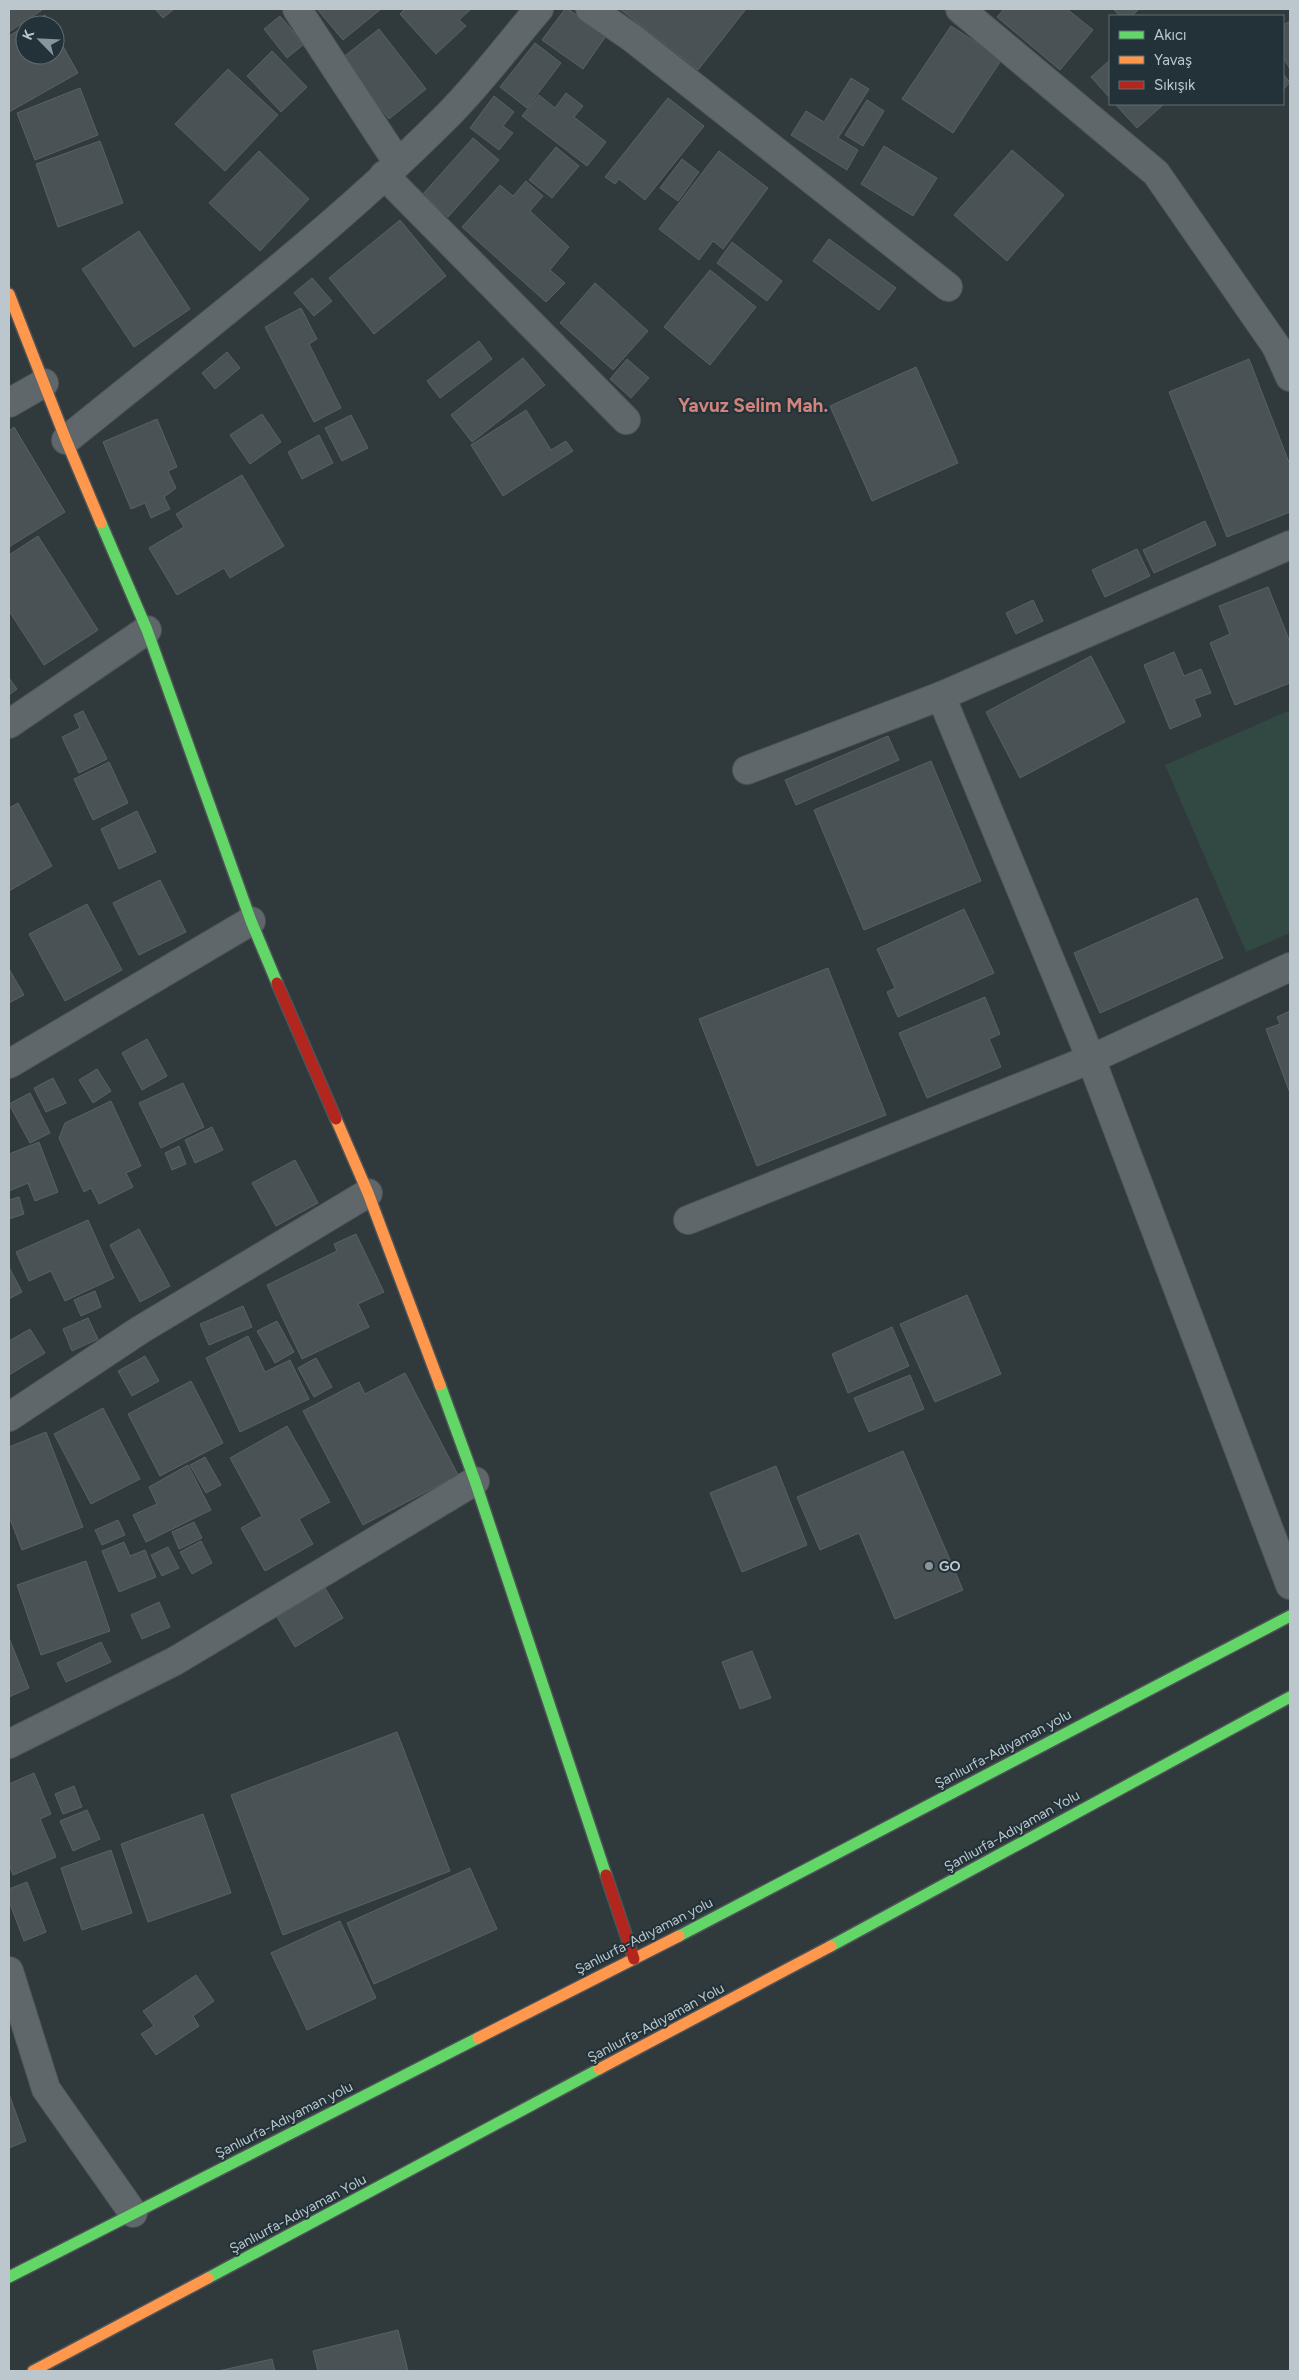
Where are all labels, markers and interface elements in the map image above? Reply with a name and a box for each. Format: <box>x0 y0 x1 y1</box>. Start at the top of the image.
north arrow <box>15 15 65 65</box>
legend <box>1109 15 1284 105</box>
text: Akıcı <box>1154 26 1187 44</box>
text: K <box>19 27 39 43</box>
text: Yavaş <box>1154 51 1192 69</box>
text: Sıkışık <box>1154 76 1196 94</box>
district label: Yavuz Selim Mah. <box>678 394 828 417</box>
place label: GO <box>939 1558 960 1575</box>
marker: GO <box>923 1560 935 1572</box>
street label: Şanlıurfa-Adıyaman yolu <box>932 1706 1074 1792</box>
street label: Şanlıurfa-Adıyaman Yolu <box>941 1787 1083 1875</box>
street label: Şanlıurfa-Adıyaman yolu <box>572 1894 716 1978</box>
street label: Şanlıurfa-Adıyaman Yolu <box>585 1980 727 2066</box>
street label: Şanlıurfa-Adıyaman yolu <box>212 2078 356 2162</box>
street label: Şanlıurfa-Adıyaman Yolu <box>227 2171 369 2257</box>

